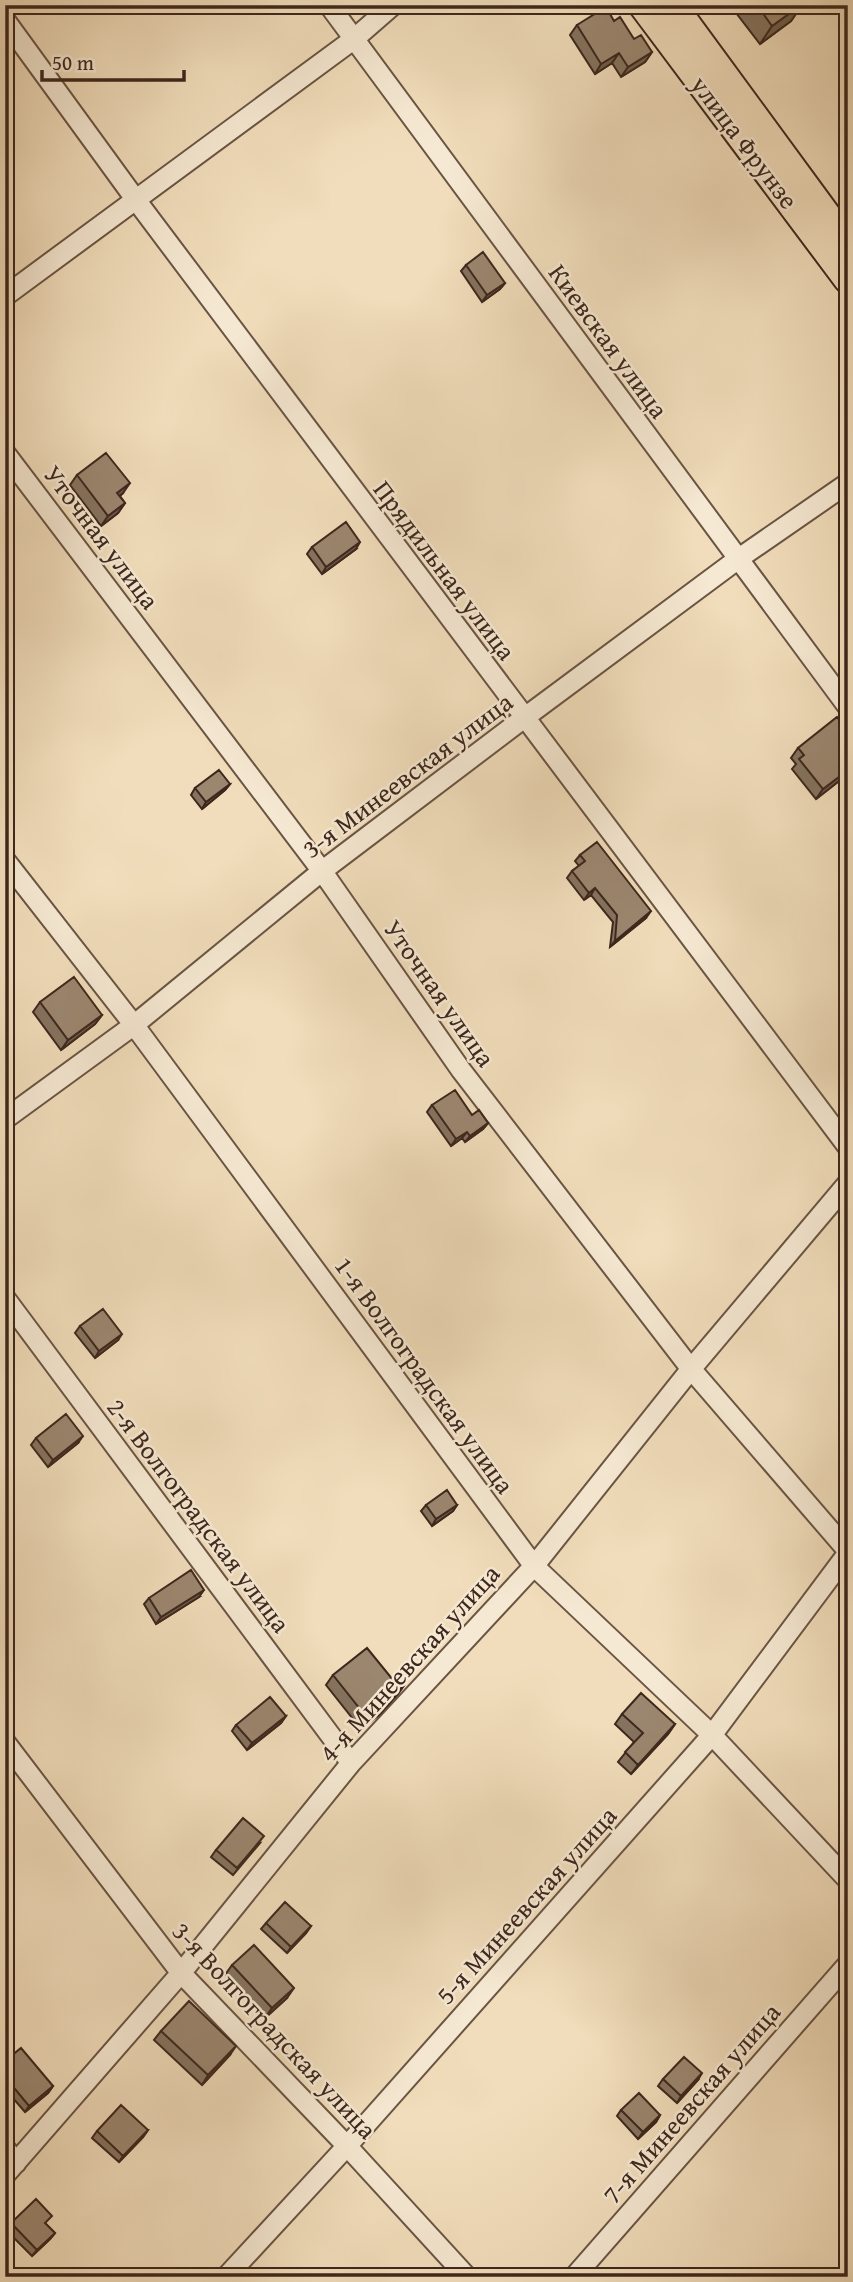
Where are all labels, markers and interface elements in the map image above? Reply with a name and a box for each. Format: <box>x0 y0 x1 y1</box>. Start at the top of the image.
scale bar <box>42 38 184 82</box>
text: 50 m <box>52 47 94 78</box>
street label: улица Фрунзе <box>681 66 808 217</box>
street label: Киевская улица <box>539 256 679 427</box>
street label: Уточная улица <box>35 457 170 618</box>
street label: Прядильная улица <box>364 472 526 669</box>
street label: 3-я Минеевская улица <box>293 682 521 867</box>
street label: Уточная улица <box>375 911 506 1075</box>
street label: 1-я Волгоградская улица <box>325 1248 525 1502</box>
street label: 2-я Волгоградская улица <box>98 1389 301 1641</box>
street label: 4-я Минеевская улица <box>309 1555 509 1771</box>
street label: 5-я Минеевская улица <box>426 1797 626 2013</box>
street label: 3-я Волгоградская улица <box>164 1912 387 2148</box>
street label: 7-я Минеевская улица <box>593 1994 790 2212</box>

